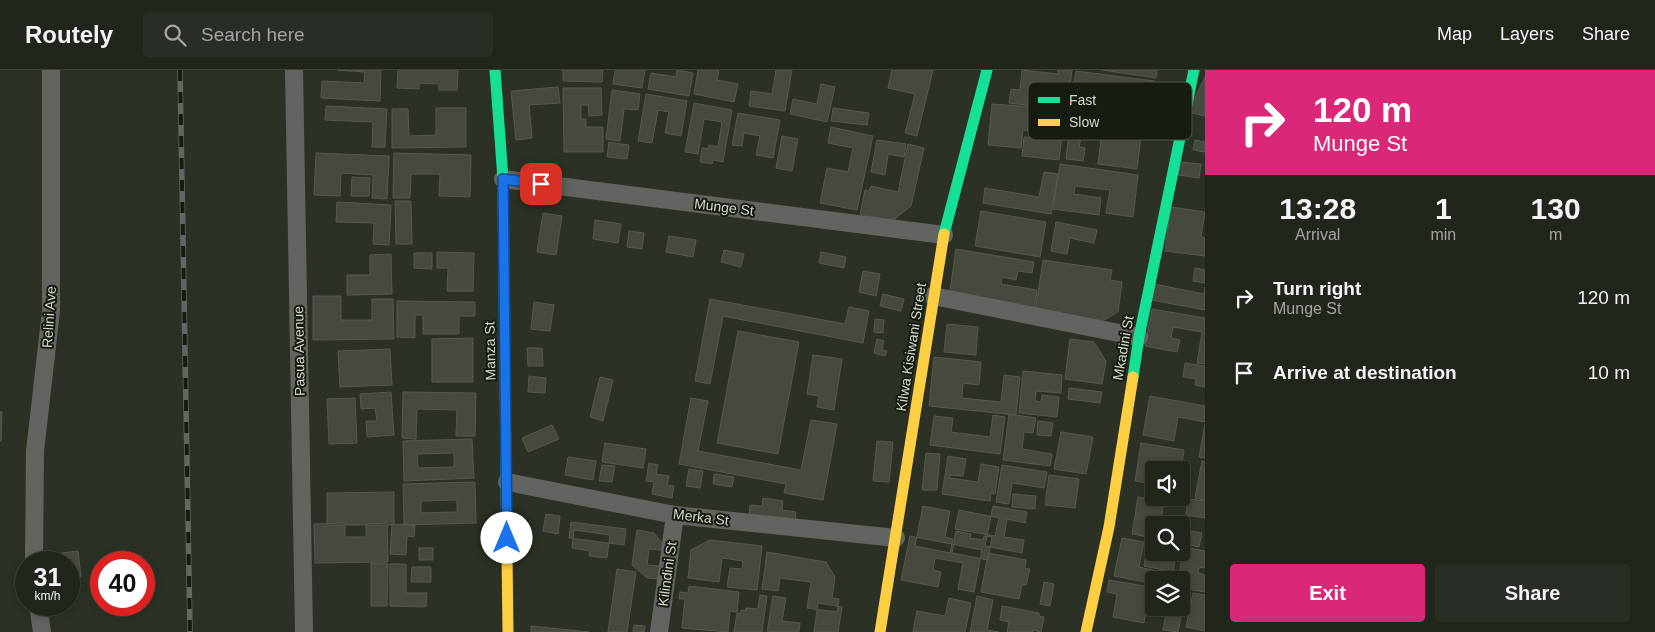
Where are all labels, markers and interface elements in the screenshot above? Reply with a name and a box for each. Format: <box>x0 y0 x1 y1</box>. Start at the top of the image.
search box <box>143 12 493 57</box>
text: Routely <box>25 21 113 48</box>
icon: search <box>161 21 189 49</box>
text: Search here <box>201 24 305 45</box>
text: Map <box>1437 24 1472 44</box>
text: Layers <box>1500 24 1554 44</box>
text: Share <box>1582 24 1630 44</box>
legend <box>1028 82 1192 140</box>
icon: right <box>1230 90 1295 155</box>
text: 120 m <box>1313 90 1412 129</box>
text: Fast <box>1069 92 1096 108</box>
text: Slow <box>1069 114 1100 130</box>
text: Munge St <box>1313 131 1407 156</box>
pin <box>520 163 562 205</box>
icon: arrive <box>527 170 555 198</box>
text: 13:28 <box>1279 192 1356 225</box>
text: 1 <box>1435 192 1452 225</box>
text: 130 <box>1531 192 1581 225</box>
street label: Munge St <box>693 195 755 219</box>
text: Arrival <box>1295 226 1340 243</box>
text: min <box>1430 226 1456 243</box>
text: m <box>1549 226 1562 243</box>
text: Turn right <box>1273 278 1361 299</box>
street label: Kilwa Kisiwani Street <box>893 281 929 412</box>
icon: right <box>1230 284 1258 312</box>
street label: Relini Ave <box>39 285 59 348</box>
text: 120 m <box>1577 287 1630 308</box>
text: Munge St <box>1273 300 1341 317</box>
street label: Pasua Avenue <box>290 306 308 396</box>
street label: Mkadini St <box>1109 314 1137 382</box>
street label: Manza St <box>481 321 499 381</box>
icon: arrive <box>1230 359 1258 387</box>
text: Arrive at destination <box>1273 362 1457 383</box>
text: 10 m <box>1588 362 1630 383</box>
map controls <box>1145 461 1190 616</box>
button: sound <box>1145 461 1190 506</box>
street label: Merka St <box>672 506 730 528</box>
position arrow <box>480 511 532 563</box>
button: search <box>1145 516 1190 561</box>
street label: Kilindini St <box>655 540 679 607</box>
speed limit sign: 40 <box>90 551 155 616</box>
text: 31 <box>34 563 61 591</box>
button: Exit <box>1230 564 1425 622</box>
button: Share <box>1435 564 1630 622</box>
button: layers <box>1145 571 1190 616</box>
text: km/h <box>34 589 61 603</box>

